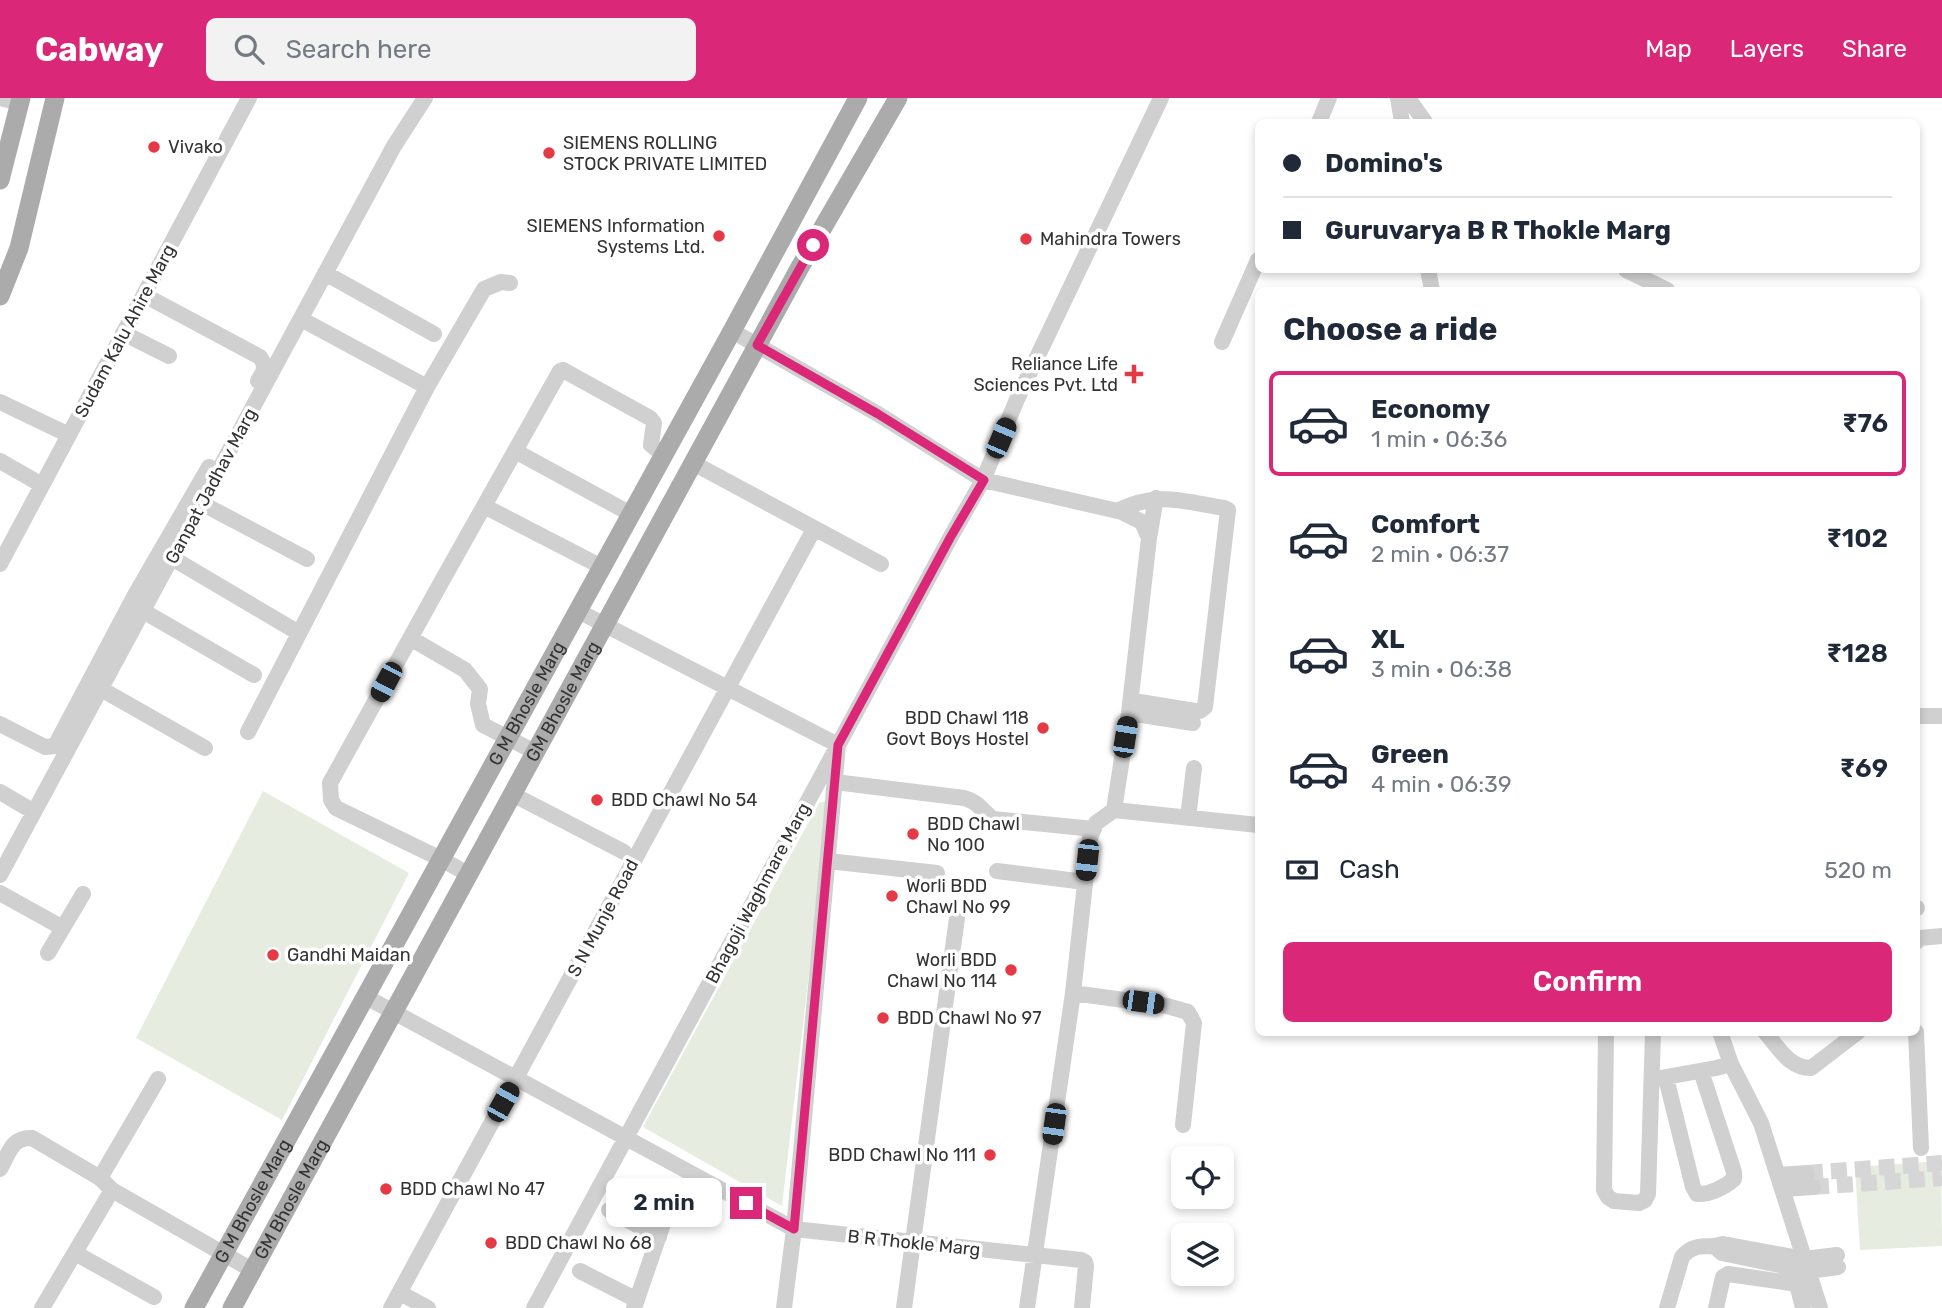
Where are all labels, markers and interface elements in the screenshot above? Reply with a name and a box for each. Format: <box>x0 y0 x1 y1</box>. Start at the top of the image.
search box <box>206 18 696 81</box>
text: Cabway <box>35 30 164 69</box>
icon: search <box>230 30 268 68</box>
text: Search here <box>286 34 432 65</box>
text: Map <box>1645 35 1692 63</box>
text: Layers <box>1730 35 1804 63</box>
text: Share <box>1842 35 1907 63</box>
place label: SIEMENS ROLLING STOCK PRIVATE LIMITED <box>563 132 767 175</box>
place label: Vivako <box>168 136 223 158</box>
marker: Vivako <box>146 139 162 155</box>
marker: SIEMENS ROLLING STOCK PRIVATE LIMITED <box>541 145 557 161</box>
text: Domino's <box>1325 148 1443 179</box>
place label: SIEMENS Information Systems Ltd. <box>527 215 705 258</box>
text: Guruvarya B R Thokle Marg <box>1325 215 1671 246</box>
marker: SIEMENS Information Systems Ltd. <box>711 228 727 244</box>
place label: Mahindra Towers <box>1040 228 1181 250</box>
route start <box>797 229 829 261</box>
marker: Mahindra Towers <box>1018 231 1034 247</box>
street label: Sudam Kalu Ahire Marg <box>70 241 180 421</box>
text: Choose a ride <box>1283 310 1497 348</box>
place label: Reliance Life Sciences Pvt. Ltd <box>973 353 1118 396</box>
marker: Reliance Life Sciences Pvt. Ltd <box>1124 364 1144 384</box>
icon: car <box>1287 392 1350 455</box>
text: Economy <box>1371 394 1490 425</box>
street label: Ganpat Jadhav Marg <box>161 404 261 568</box>
text: ₹76 <box>1842 408 1888 439</box>
car <box>984 415 1019 461</box>
text: 1 min · 06:36 <box>1371 425 1507 453</box>
icon: car <box>1287 507 1350 570</box>
text: Comfort <box>1371 509 1480 540</box>
text: ₹102 <box>1826 523 1888 554</box>
text: 2 min · 06:37 <box>1371 540 1509 568</box>
icon: car <box>1287 622 1350 685</box>
text: XL <box>1371 624 1404 655</box>
street label: GM Bhosle Marg <box>521 637 605 766</box>
street label: G M Bhosle Marg <box>484 638 570 770</box>
text: ₹128 <box>1826 638 1888 669</box>
text: 3 min · 06:38 <box>1371 655 1512 683</box>
car <box>367 659 406 705</box>
place label: BDD Chawl 118 Govt Boys Hostel <box>886 707 1029 750</box>
car <box>1112 715 1139 759</box>
marker: BDD Chawl 118 Govt Boys Hostel <box>1035 720 1051 736</box>
icon: car <box>1287 737 1350 800</box>
text: Green <box>1371 739 1449 770</box>
text: ₹69 <box>1840 753 1888 784</box>
text: 4 min · 06:39 <box>1371 770 1512 798</box>
place label: BDD Chawl No 54 <box>611 789 757 811</box>
marker: BDD Chawl No 54 <box>589 792 605 808</box>
street label: Bhagoji Waghmare Marg <box>701 799 815 987</box>
place label: BDD Chawl No 100 <box>927 813 1020 856</box>
marker: BDD Chawl No 100 <box>905 826 921 842</box>
car <box>1075 838 1100 882</box>
icon: cash <box>1283 851 1321 889</box>
text: Cash <box>1339 854 1400 885</box>
street label: S N Munje Road <box>563 855 643 981</box>
text: 520 m <box>1824 856 1892 884</box>
place label: Worli BDD Chawl No 99 <box>906 875 1011 918</box>
marker: Worli BDD Chawl No 99 <box>884 888 900 904</box>
button: Confirm <box>1283 942 1892 1022</box>
place label: Gandhi Maidan <box>287 944 411 966</box>
marker: Gandhi Maidan <box>265 947 281 963</box>
place label: Worli BDD Chawl No 114 <box>887 949 997 992</box>
marker: Worli BDD Chawl No 114 <box>1003 962 1019 978</box>
car <box>1121 989 1166 1015</box>
place label: BDD Chawl No 97 <box>897 1007 1041 1029</box>
marker: BDD Chawl No 97 <box>875 1010 891 1026</box>
car <box>484 1079 523 1125</box>
car <box>1041 1102 1068 1146</box>
street label: G M Bhosle Marg <box>210 1135 296 1267</box>
street label: GM Bhosle Marg <box>250 1135 333 1263</box>
place label: BDD Chawl No 111 <box>828 1144 976 1166</box>
map controls <box>1171 1146 1234 1286</box>
button: locate <box>1171 1146 1234 1209</box>
marker: BDD Chawl No 111 <box>982 1147 998 1163</box>
place label: BDD Chawl No 47 <box>400 1178 545 1200</box>
callout: 2 min <box>606 1178 722 1228</box>
marker: BDD Chawl No 47 <box>378 1181 394 1197</box>
route end <box>730 1187 762 1219</box>
text: 2 min <box>633 1188 695 1216</box>
button: layers <box>1171 1223 1234 1286</box>
street label: B R Thokle Marg <box>847 1225 981 1261</box>
place label: BDD Chawl No 68 <box>505 1232 652 1254</box>
marker: BDD Chawl No 68 <box>483 1235 499 1251</box>

